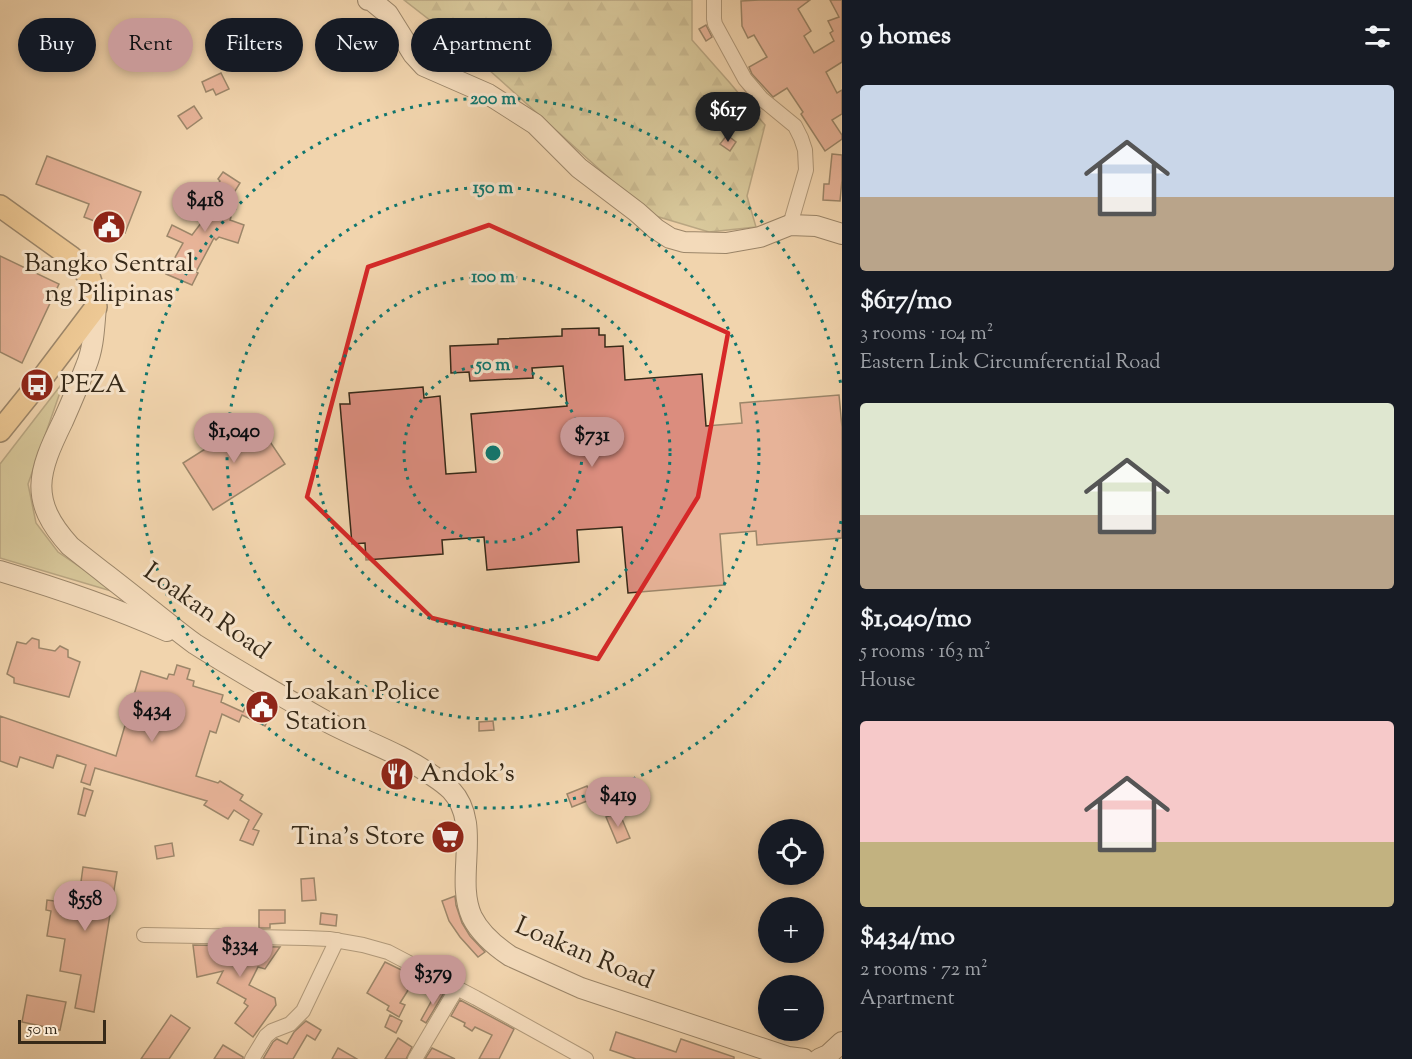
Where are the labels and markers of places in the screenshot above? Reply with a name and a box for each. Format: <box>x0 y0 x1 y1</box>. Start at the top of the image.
pin: $617 <box>692 92 764 143</box>
pin: $418 <box>169 182 241 233</box>
public building icon: Bangko Sentral ng Pilipinas <box>91 209 127 245</box>
place label: Bangko Sentral ng Pilipinas <box>24 246 194 313</box>
bus stop icon: PEZA <box>19 367 55 403</box>
place label: PEZA <box>60 367 126 404</box>
pin: $1,040 <box>185 413 283 464</box>
pin: $731 <box>556 417 628 468</box>
centre of rings <box>483 443 503 463</box>
place label: Loakan Police Station <box>285 674 440 741</box>
public building icon: Loakan Police Station <box>244 689 280 725</box>
pin: $434 <box>116 692 188 743</box>
restaurant icon: Andok's <box>379 756 415 792</box>
place label: Andok's <box>420 756 515 793</box>
pin: $419 <box>582 777 654 828</box>
place label: Tina's Store <box>291 819 425 856</box>
supermarket icon: Tina's Store <box>430 819 466 855</box>
pin: $558 <box>49 881 121 932</box>
pin: $334 <box>204 927 276 978</box>
pin: $379 <box>397 955 469 1006</box>

